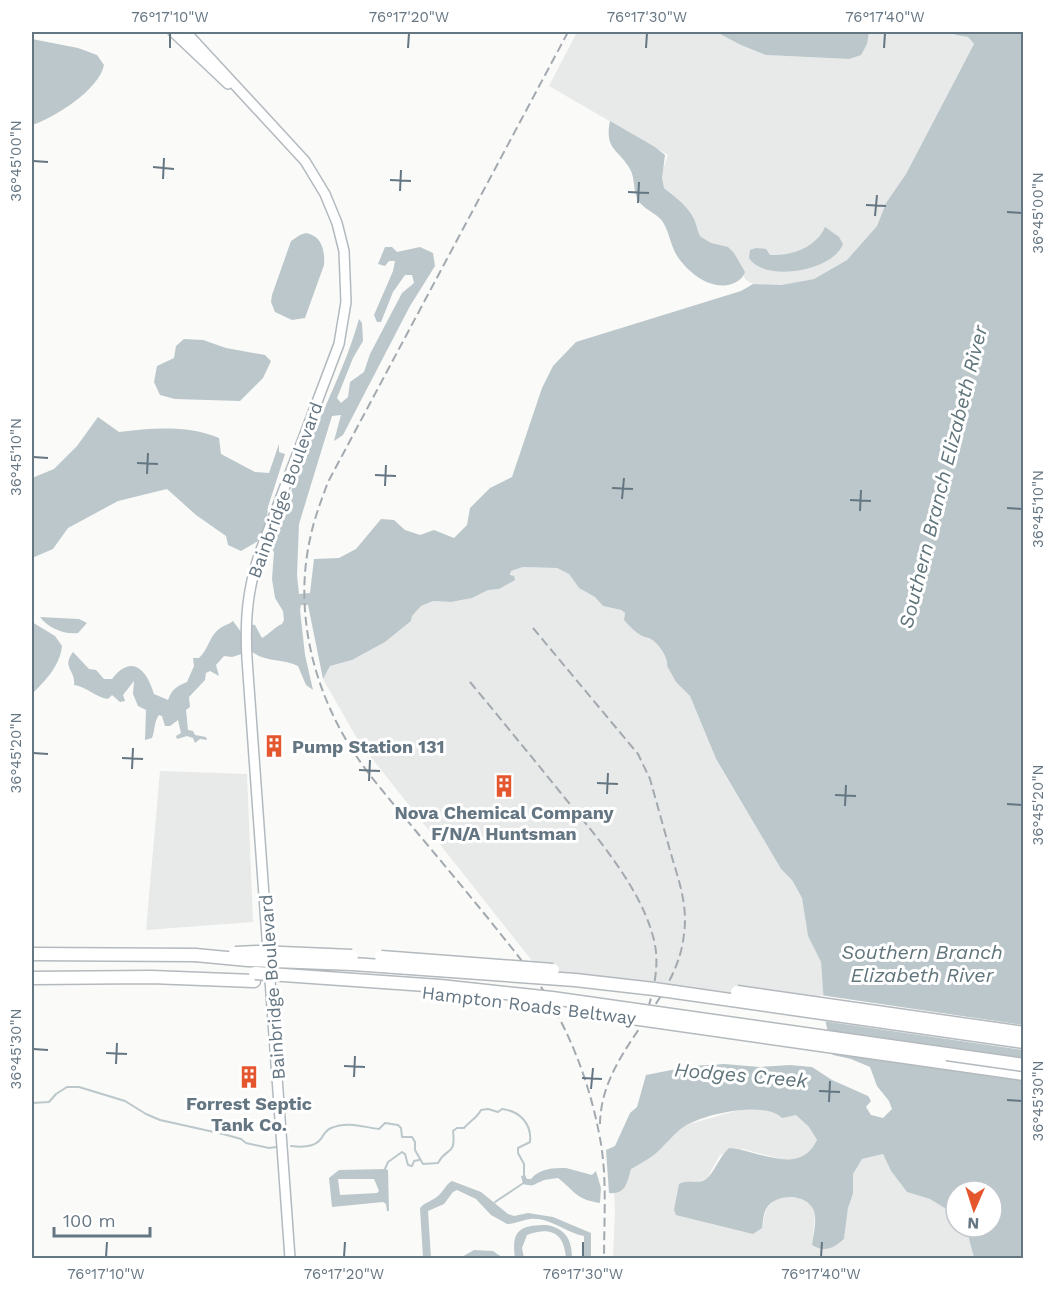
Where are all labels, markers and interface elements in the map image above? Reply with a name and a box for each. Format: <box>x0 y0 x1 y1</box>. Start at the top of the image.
text: 76°17'10"W <box>131 8 209 26</box>
text: 76°17'20"W <box>369 8 449 26</box>
text: 76°17'30"W <box>607 8 687 26</box>
text: 76°17'40"W <box>845 8 925 26</box>
text: 36°45'00"N <box>7 120 25 202</box>
text: 36°45'00"N <box>1029 172 1047 254</box>
water label: Southern Branch Elizabeth River <box>894 322 993 631</box>
street label: Bainbridge Boulevard <box>243 399 327 581</box>
text: 36°45'10"N <box>7 418 25 496</box>
text: 36°45'10"N <box>1029 470 1047 548</box>
text: 36°45'20"N <box>7 713 25 793</box>
building icon: Pump Station 131 <box>261 733 287 759</box>
place label: Pump Station 131 <box>292 736 444 757</box>
text: 36°45'20"N <box>1029 765 1047 845</box>
building icon: Nova Chemical Company F/N/A Huntsman <box>491 773 517 799</box>
place label: Nova Chemical Company F/N/A Huntsman <box>394 802 614 844</box>
street label: Bainbridge Boulevard <box>255 894 289 1080</box>
water label: Southern Branch Elizabeth River <box>841 940 1003 987</box>
street label: Hampton Roads Beltway <box>421 981 638 1029</box>
text: 36°45'30"N <box>7 1009 25 1089</box>
water label: Hodges Creek <box>673 1057 810 1093</box>
text: 36°45'30"N <box>1029 1061 1047 1141</box>
building icon: Forrest Septic Tank Co. <box>236 1064 262 1090</box>
place label: Forrest Septic Tank Co. <box>186 1093 312 1135</box>
north arrow <box>944 1179 1004 1239</box>
scale bar <box>54 1200 150 1238</box>
text: 100 m <box>63 1210 116 1231</box>
text: N <box>967 1214 980 1233</box>
text: 76°17'10"W <box>67 1265 145 1283</box>
text: 76°17'20"W <box>304 1265 384 1283</box>
text: 76°17'30"W <box>543 1265 623 1283</box>
text: 76°17'40"W <box>781 1265 861 1283</box>

